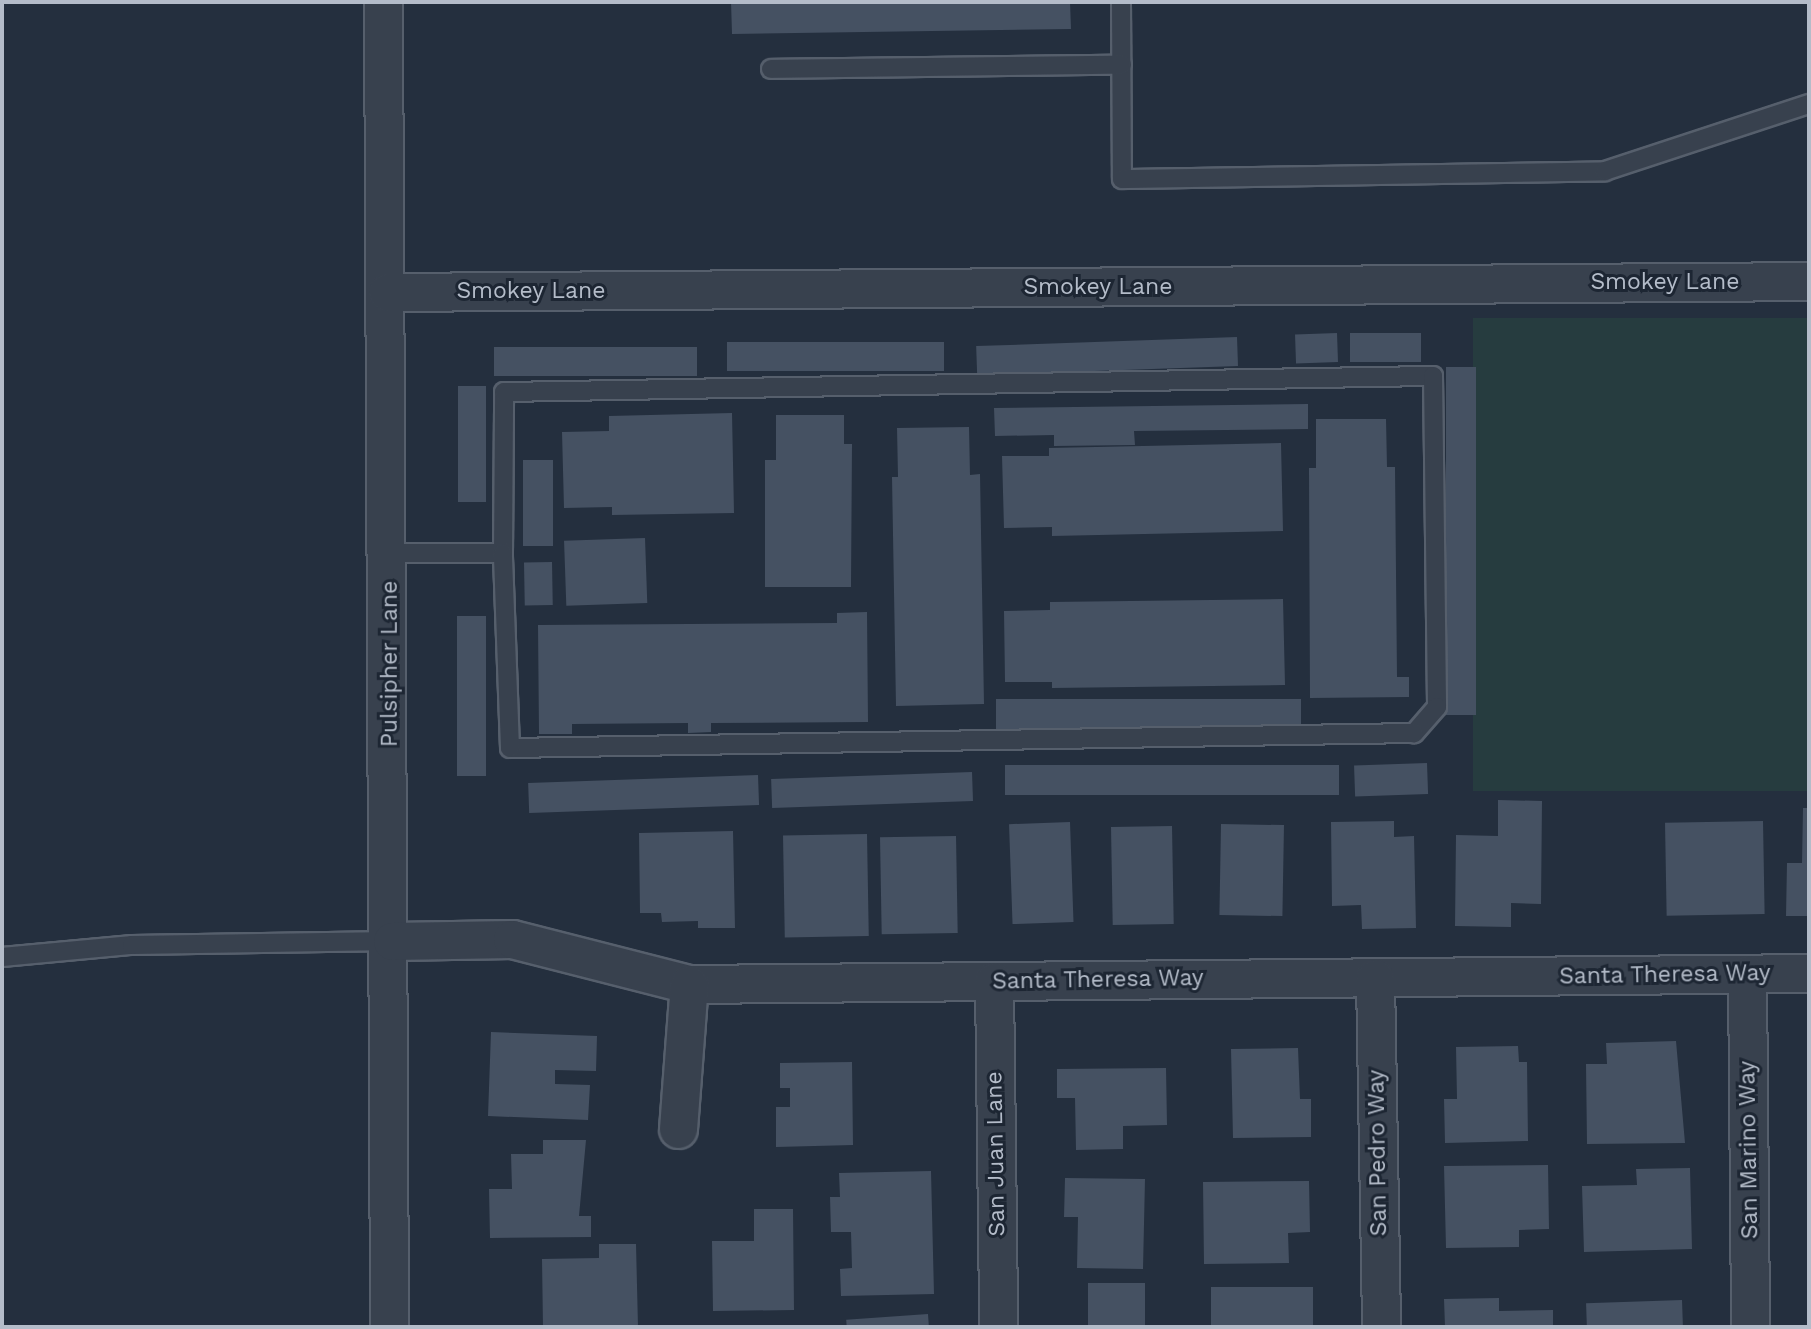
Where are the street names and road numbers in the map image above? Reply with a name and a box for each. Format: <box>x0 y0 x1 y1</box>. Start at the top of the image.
street label: Smokey Lane <box>1590 268 1740 296</box>
street label: Smokey Lane <box>1023 273 1173 301</box>
street label: Smokey Lane <box>456 277 606 305</box>
street label: Pulsipher Lane <box>376 581 404 747</box>
street label: Santa Theresa Way <box>1558 959 1772 991</box>
street label: Santa Theresa Way <box>991 964 1205 996</box>
street label: San Marino Way <box>1734 1060 1764 1240</box>
street label: San Pedro Way <box>1363 1069 1393 1237</box>
street label: San Juan Lane <box>981 1071 1011 1237</box>

